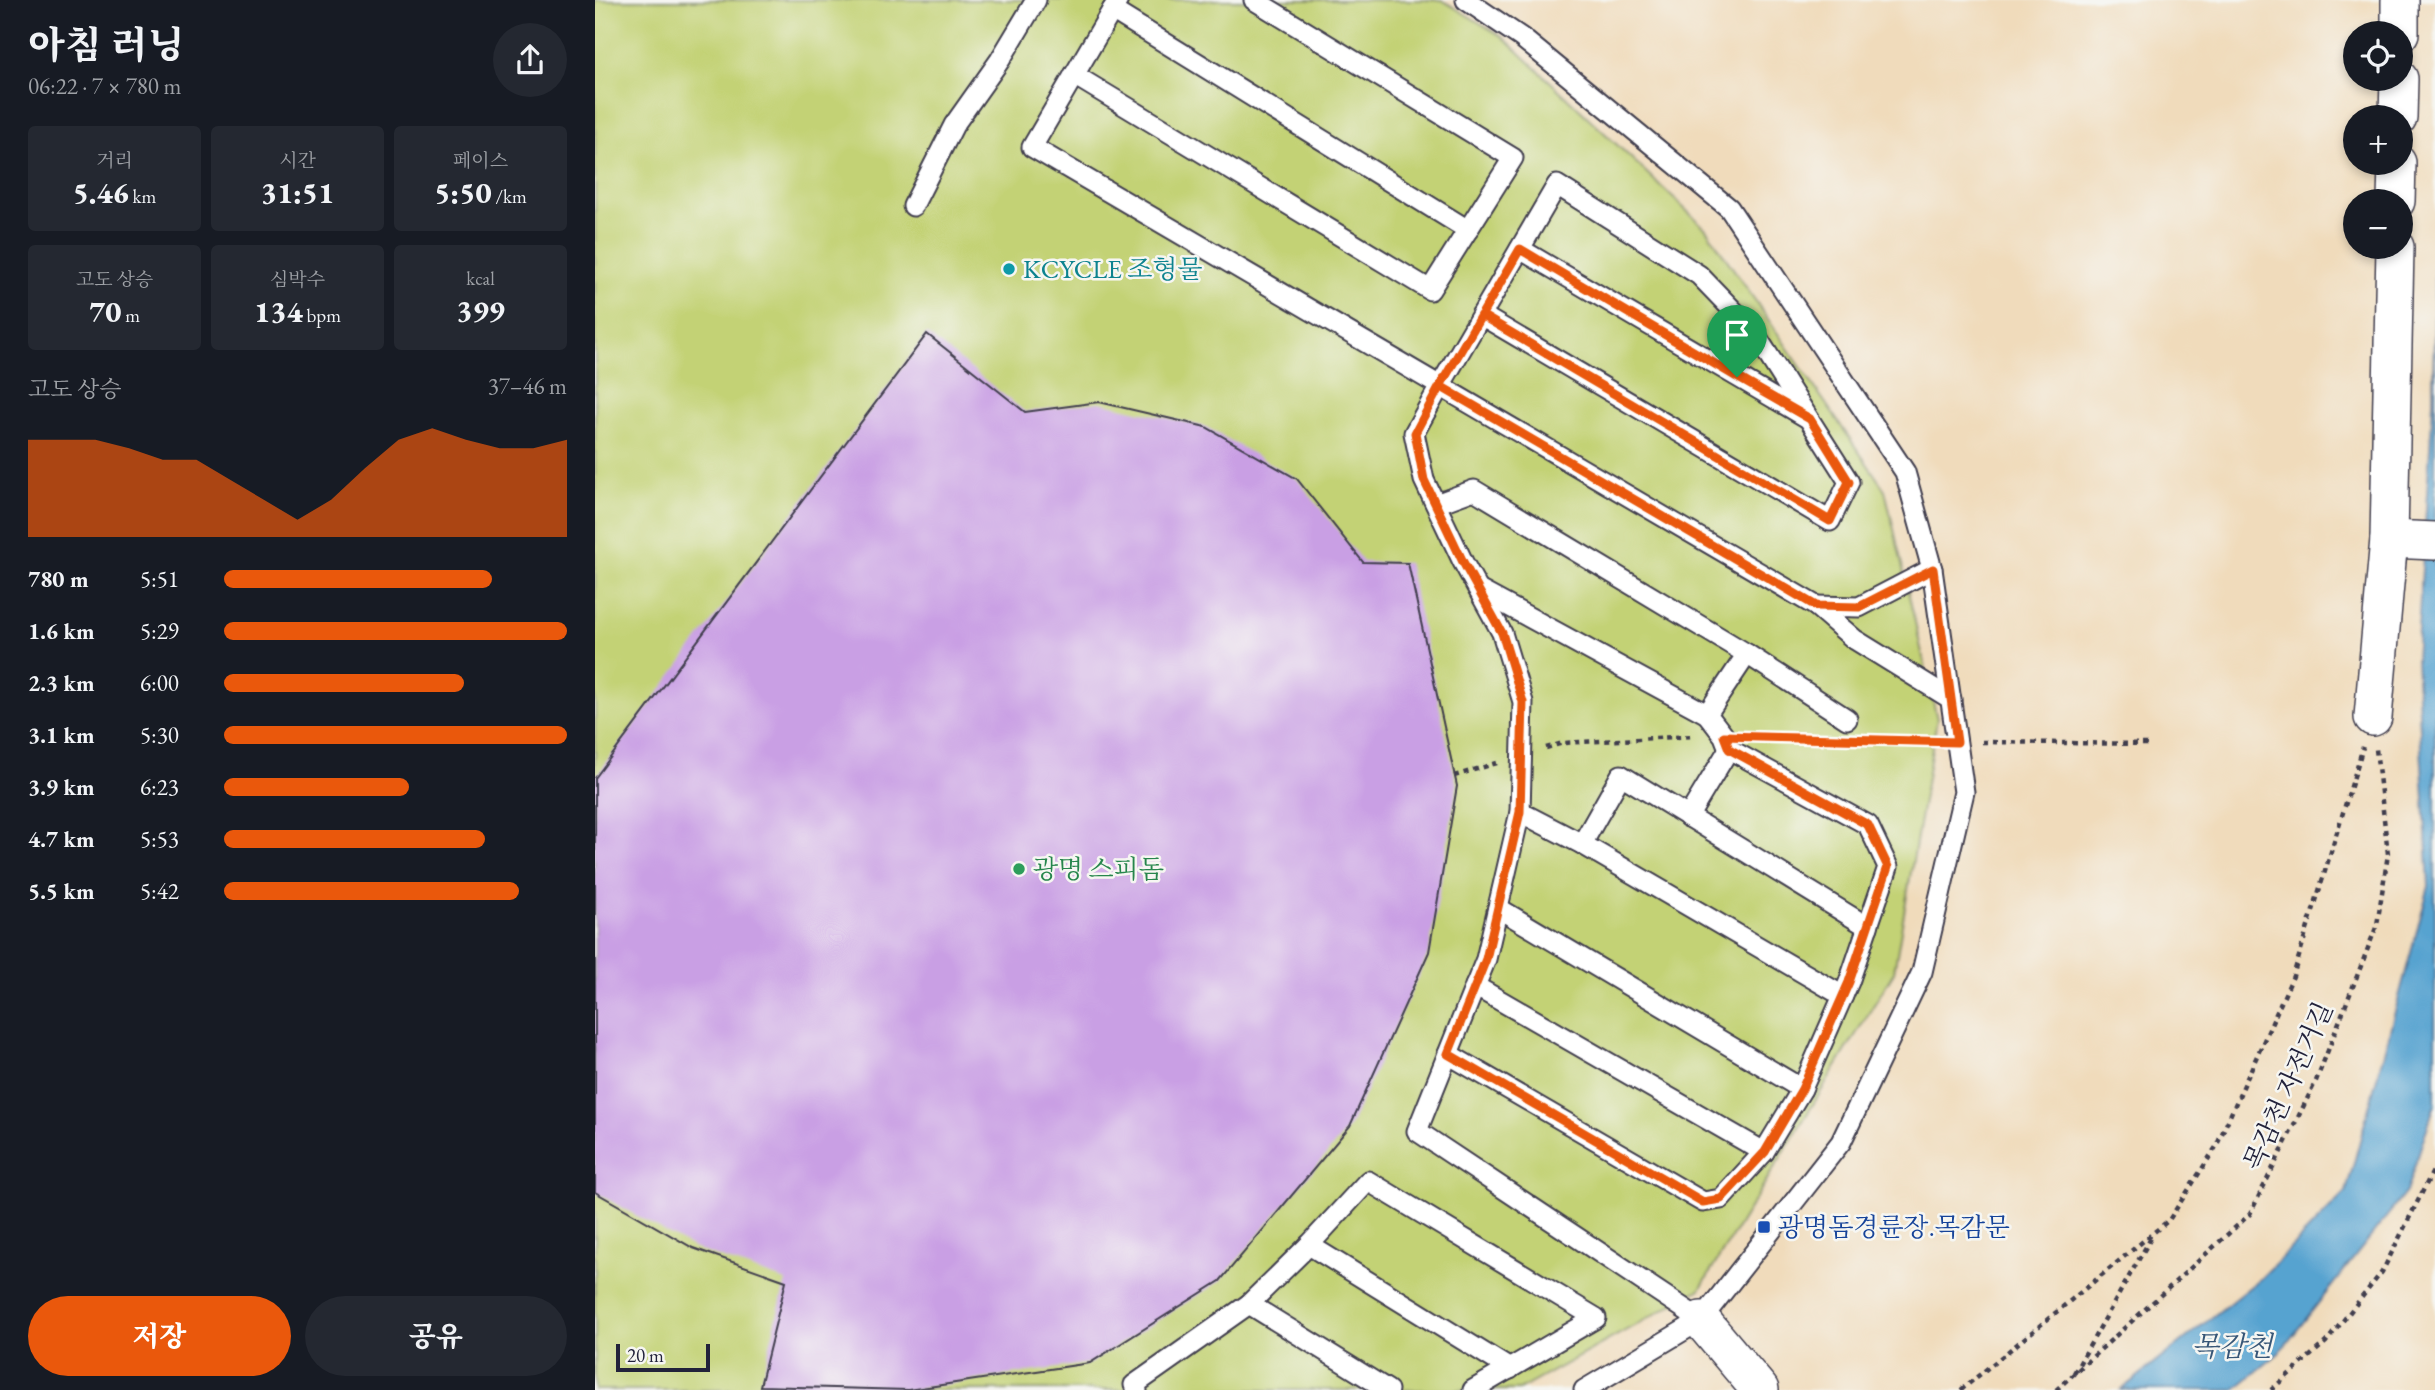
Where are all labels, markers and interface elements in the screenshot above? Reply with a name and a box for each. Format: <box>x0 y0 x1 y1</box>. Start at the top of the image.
text: 아침 러닝 <box>28 20 184 69</box>
map controls <box>2343 21 2413 259</box>
button: locate <box>2343 21 2413 91</box>
button: share <box>493 23 567 97</box>
text: 06:22 · 7 × 780 m <box>28 71 181 101</box>
button: + <box>2343 105 2413 175</box>
text: 거리 <box>96 148 133 173</box>
text: 시간 <box>279 148 316 173</box>
text: 페이스 <box>453 148 508 173</box>
text: 5.46 <box>73 173 129 212</box>
text: 31:51 <box>261 173 334 212</box>
text: 5:50 <box>434 173 492 212</box>
text: km <box>129 184 156 209</box>
text: /km <box>492 184 527 209</box>
button: − <box>2343 189 2413 259</box>
place label: KCYCLE 조형물 <box>1023 252 1203 286</box>
marker: KCYCLE 조형물 <box>1001 261 1017 277</box>
text: kcal <box>466 266 495 291</box>
text: 고도 상승 <box>76 267 153 292</box>
text: 심박수 <box>270 267 325 292</box>
text: 399 <box>456 291 505 330</box>
text: 70 <box>89 292 121 331</box>
text: 134 <box>254 292 303 331</box>
text: m <box>121 303 140 328</box>
text: bpm <box>303 303 341 328</box>
pin <box>1707 305 1767 377</box>
icon: arrive <box>1718 316 1756 354</box>
text: 37–46 m <box>488 371 567 401</box>
text: 고도 상승 <box>28 374 121 404</box>
text: 780 m <box>28 564 89 594</box>
text: 5:51 <box>140 564 179 594</box>
text: 1.6 km <box>28 616 95 646</box>
text: 5:29 <box>140 616 179 646</box>
text: 2.3 km <box>28 668 95 698</box>
text: 6:00 <box>140 668 179 698</box>
text: 3.1 km <box>28 720 95 750</box>
text: 5:30 <box>140 720 179 750</box>
text: 3.9 km <box>28 772 95 802</box>
text: 6:23 <box>140 772 179 802</box>
text: 4.7 km <box>28 824 95 854</box>
text: 5:53 <box>140 824 179 854</box>
place label: 광명 스피돔 <box>1033 852 1164 886</box>
marker: 광명 스피돔 <box>1011 861 1027 877</box>
text: 5.5 km <box>28 876 95 906</box>
text: 5:42 <box>140 876 179 906</box>
street label: 목감천 자전거길 <box>2236 996 2340 1176</box>
place label: 광명돔경륜장.목감문 <box>1778 1210 2010 1244</box>
marker: 광명돔경륜장.목감문 <box>1756 1219 1772 1235</box>
button: 저장 <box>28 1296 291 1376</box>
button: 공유 <box>305 1296 567 1376</box>
water label: 목감천 <box>2191 1328 2275 1364</box>
scale bar <box>616 1341 711 1373</box>
text: 20 m <box>627 1343 664 1368</box>

